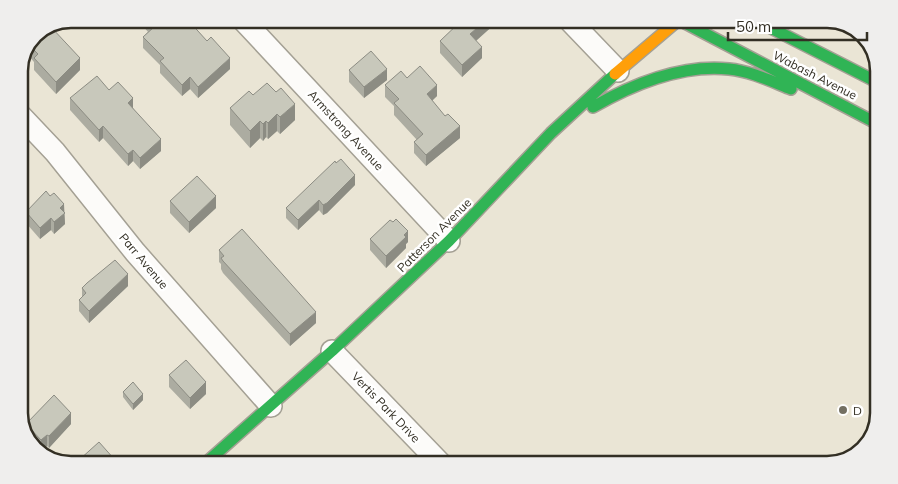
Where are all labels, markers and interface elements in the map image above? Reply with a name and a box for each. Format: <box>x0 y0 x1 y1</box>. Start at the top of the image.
scale bar <box>728 10 867 42</box>
text: 50 m <box>736 17 771 36</box>
street label: Wabash Avenue <box>771 47 859 103</box>
street label: Armstrong Avenue <box>305 87 387 173</box>
street label: Patterson Avenue <box>394 195 474 275</box>
street label: Parr Avenue <box>116 230 172 292</box>
street label: Vertis Park Drive <box>349 369 423 445</box>
place label: D <box>853 403 862 418</box>
marker: D <box>837 404 849 416</box>

